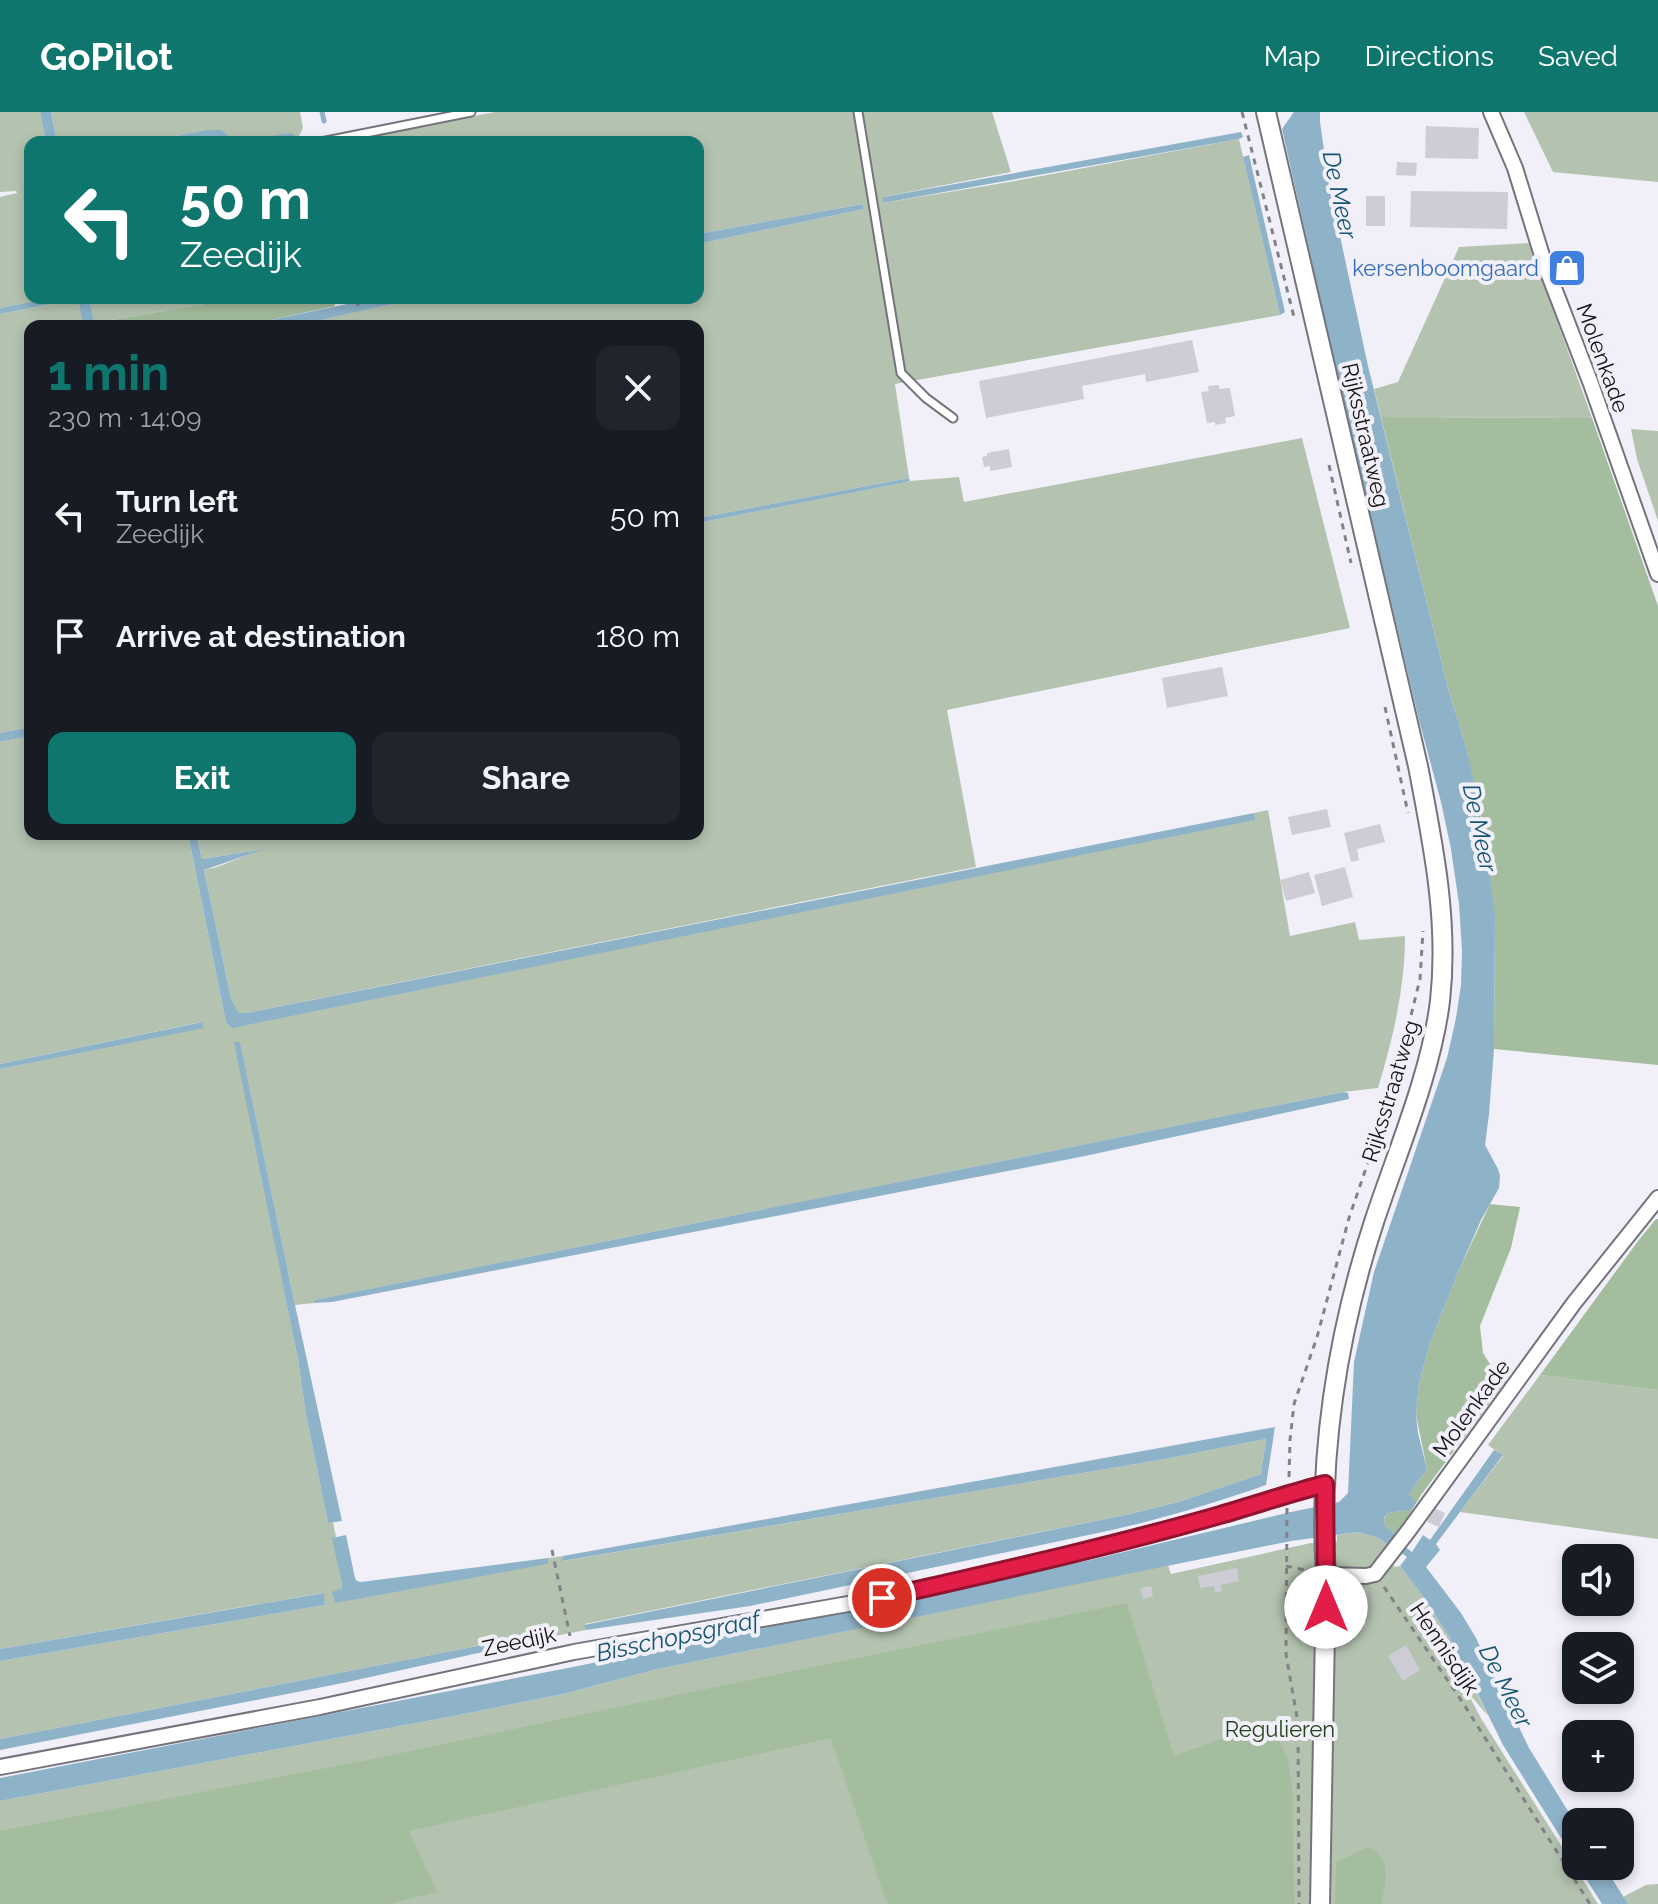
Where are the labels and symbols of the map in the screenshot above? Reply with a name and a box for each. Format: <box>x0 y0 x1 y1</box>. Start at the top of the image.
water label: De Meer <box>1317 148 1364 242</box>
shop icon: kersenboomgaard <box>1546 247 1588 289</box>
place label: kersenboomgaard <box>1352 255 1539 281</box>
street label: Molenkade <box>1571 300 1635 416</box>
street label: Rijksstraatweg <box>1337 360 1395 510</box>
water label: De Meer <box>1457 781 1504 875</box>
street label: Rijksstraatweg <box>1356 1017 1424 1165</box>
street label: Molenkade <box>1427 1354 1515 1462</box>
pin <box>848 1564 916 1632</box>
position arrow <box>1284 1565 1368 1649</box>
street label: Hennisdijk <box>1405 1597 1485 1699</box>
water label: Bisschopsgraaf <box>593 1604 766 1668</box>
street label: Zeedijk <box>480 1620 558 1661</box>
water label: De Meer <box>1473 1640 1540 1733</box>
park label: Regulieren <box>1225 1716 1335 1742</box>

